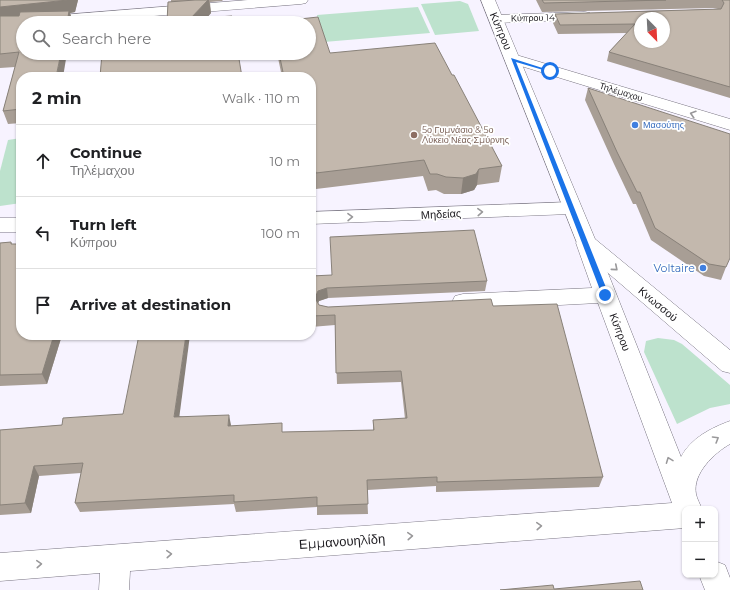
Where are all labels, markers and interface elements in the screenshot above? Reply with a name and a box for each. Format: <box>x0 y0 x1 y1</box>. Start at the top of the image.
street label: Κύπρου <box>487 10 515 52</box>
street label: Κύπρου 14 <box>511 12 555 23</box>
north arrow <box>634 12 670 48</box>
search box <box>16 16 316 60</box>
icon: search <box>30 27 52 49</box>
text: Search here <box>62 29 151 48</box>
route start <box>541 62 559 80</box>
street label: Τηλέμαχου <box>598 80 644 103</box>
text: 2 min <box>32 88 82 108</box>
text: Walk · 110 m <box>222 90 300 106</box>
one-way arrow <box>689 110 696 119</box>
place label: Μασούτης <box>643 119 685 130</box>
marker: Μασούτης <box>630 120 640 130</box>
place label: 5ο Γυμνάσιο & 5ο Λύκειο Νέας Σμύρνης <box>422 124 510 145</box>
marker: 5ο Γυμνάσιο & 5ο Λύκειο Νέας Σμύρνης <box>409 130 419 140</box>
text: Continue <box>70 143 142 162</box>
icon: ahead <box>32 150 54 172</box>
text: 10 m <box>270 153 300 169</box>
text: Τηλέμαχου <box>70 162 135 178</box>
street label: Μηδείας <box>420 206 462 222</box>
one-way arrow <box>477 208 483 216</box>
one-way arrow <box>347 213 353 221</box>
text: Turn left <box>70 215 137 234</box>
icon: left <box>32 222 54 244</box>
text: 100 m <box>261 225 300 241</box>
text: Κύπρου <box>70 234 117 250</box>
place label: Voltaire <box>654 261 695 275</box>
marker: Voltaire <box>698 263 708 273</box>
one-way arrow <box>611 264 618 271</box>
street label: Κνωσσού <box>635 283 681 325</box>
route end <box>596 286 614 304</box>
icon: arrive <box>32 294 54 316</box>
text: Arrive at destination <box>70 295 231 314</box>
street label: Κύπρου <box>606 311 634 353</box>
one-way arrow <box>712 437 719 444</box>
one-way arrow <box>665 456 673 463</box>
map controls <box>682 506 718 578</box>
button: + <box>682 506 718 542</box>
one-way arrow <box>536 522 542 531</box>
street label: Εμμανουηλίδη <box>298 530 386 552</box>
one-way arrow <box>407 532 413 541</box>
button: − <box>682 542 718 578</box>
one-way arrow <box>166 550 172 559</box>
one-way arrow <box>36 559 42 568</box>

